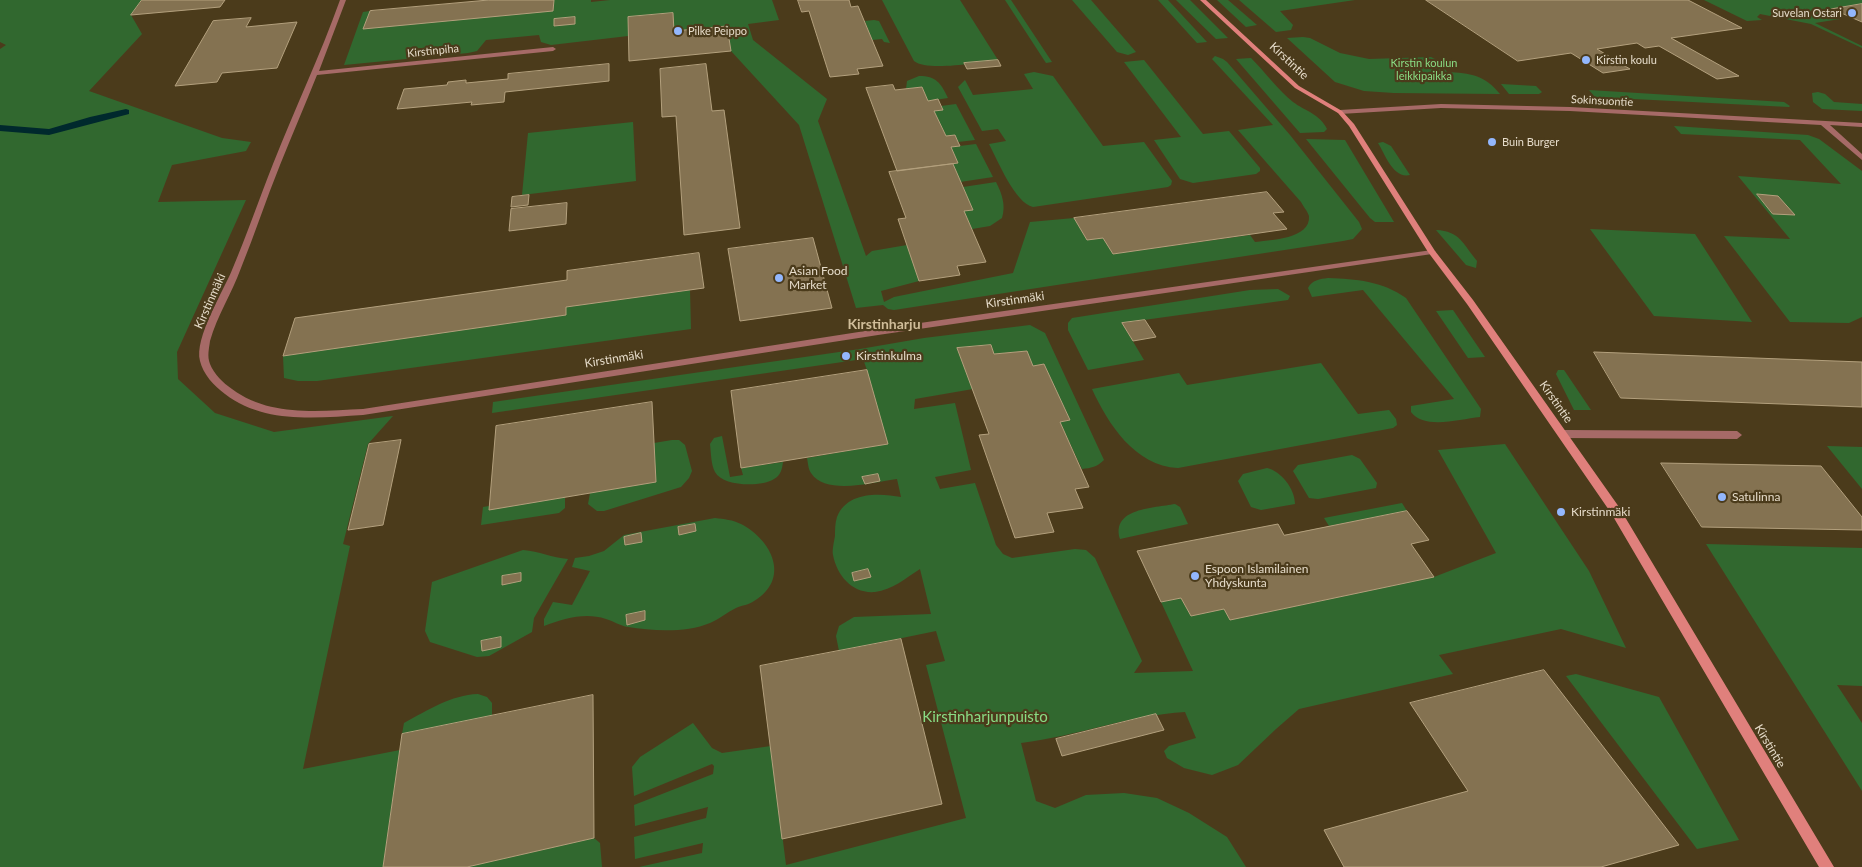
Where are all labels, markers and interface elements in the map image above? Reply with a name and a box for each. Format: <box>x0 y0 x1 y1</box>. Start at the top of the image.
place label: Suvelan Ostari <box>1772 6 1842 20</box>
marker: Suvelan Ostari <box>1846 7 1858 19</box>
place label: Pilke Peippo <box>688 24 747 38</box>
marker: Pilke Peippo <box>672 25 684 37</box>
street label: Kirstintie <box>1267 39 1311 83</box>
street label: Kirstinpiha <box>406 42 460 60</box>
place label: Kirstin koulu <box>1596 53 1657 67</box>
marker: Kirstin koulu <box>1580 54 1592 66</box>
park label: Kirstin koulun leikkipaikka <box>1391 56 1457 82</box>
street label: Sokinsuontie <box>1571 93 1633 109</box>
place label: Buin Burger <box>1502 135 1559 149</box>
marker: Buin Burger <box>1486 136 1498 148</box>
place label: Asian Food Market <box>789 264 848 292</box>
street label: Kirstinmäki <box>191 271 229 331</box>
marker: Asian Food Market <box>773 272 785 284</box>
street label: Kirstinmäki <box>985 289 1045 311</box>
district label: Kirstinharju <box>847 316 921 332</box>
street label: Kirstinmäki <box>584 347 644 371</box>
place label: Kirstinkulma <box>856 349 922 363</box>
marker: Kirstinkulma <box>840 350 852 362</box>
street label: Kirstintie <box>1536 378 1576 426</box>
place label: Satulinna <box>1732 490 1780 504</box>
marker: Satulinna <box>1716 491 1728 503</box>
place label: Kirstinmäki <box>1571 505 1630 519</box>
marker: Kirstinmäki <box>1555 506 1567 518</box>
place label: Espoon Islamilainen Yhdyskunta <box>1205 562 1308 590</box>
marker: Espoon Islamilainen Yhdyskunta <box>1189 570 1201 582</box>
park label: Kirstinharjunpuisto <box>922 708 1048 726</box>
street label: Kirstintie <box>1751 722 1789 770</box>

